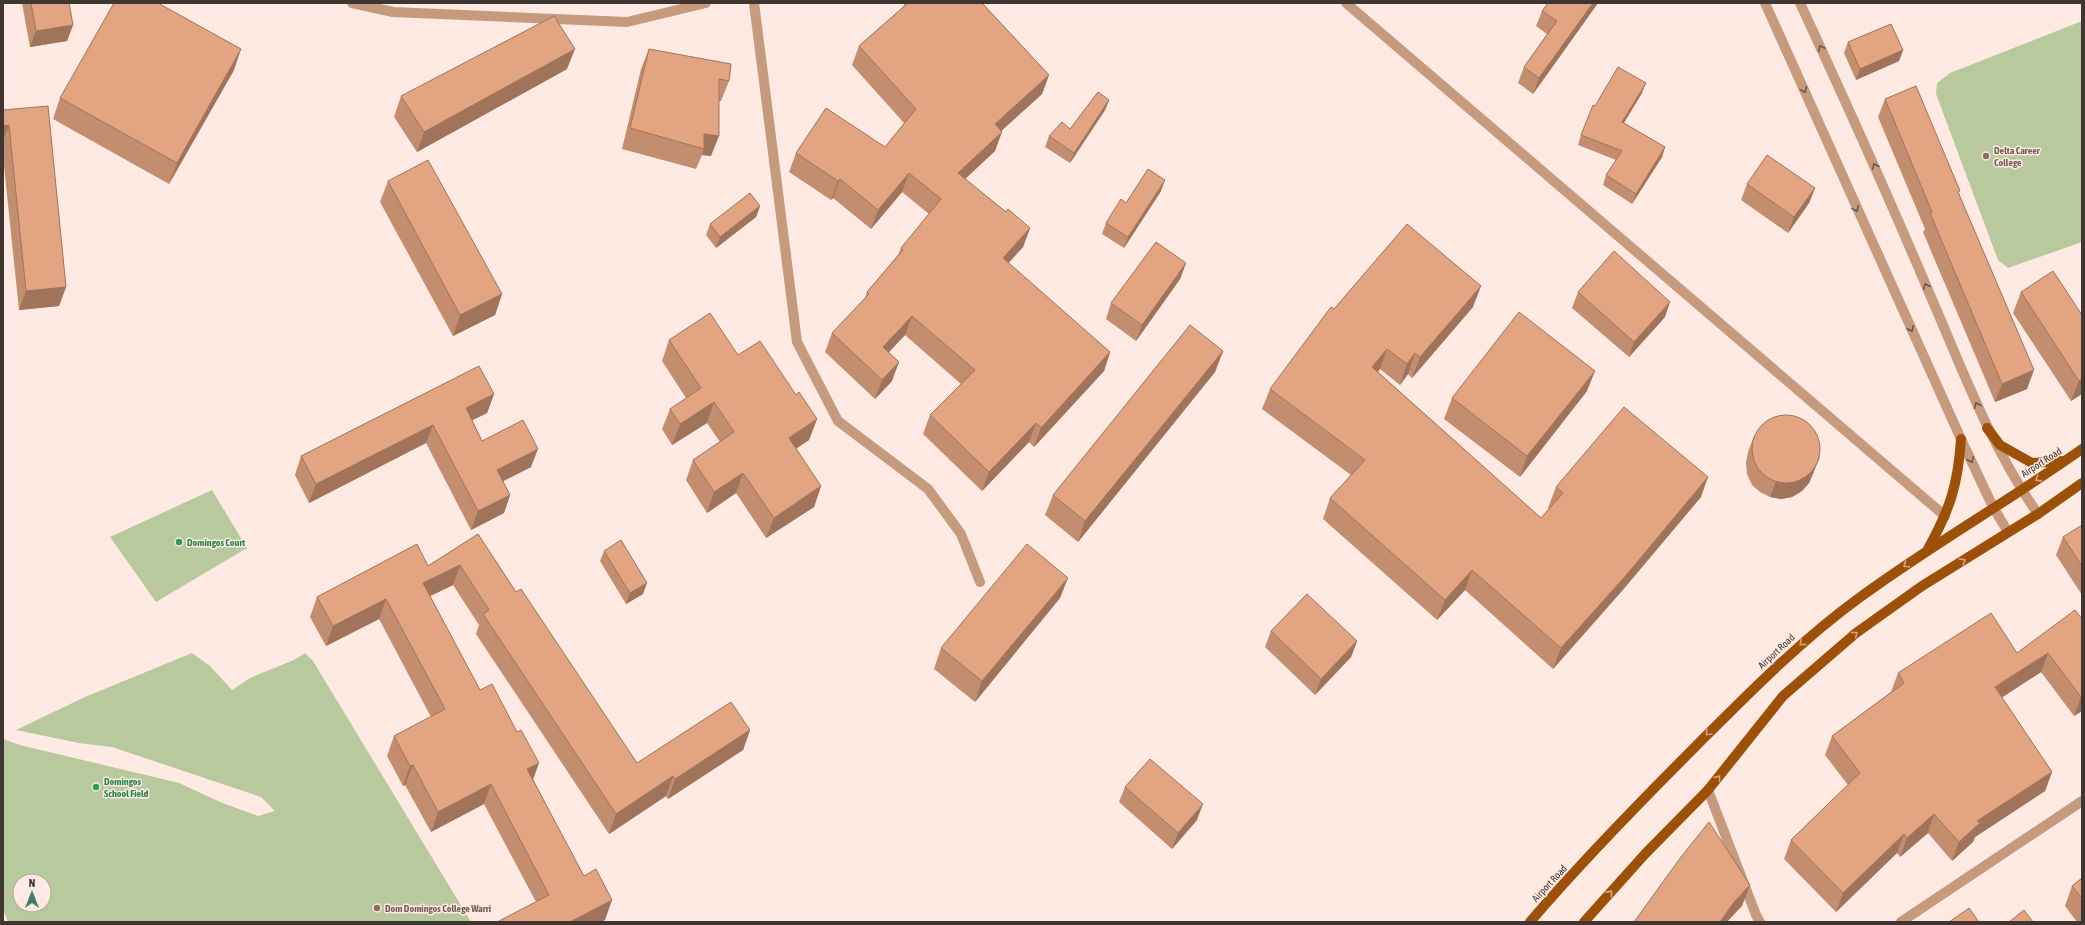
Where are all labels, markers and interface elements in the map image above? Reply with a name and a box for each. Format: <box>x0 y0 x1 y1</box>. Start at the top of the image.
one-way arrow <box>1818 45 1826 52</box>
one-way arrow <box>1799 86 1807 93</box>
place label: Delta Career College <box>1994 145 2041 168</box>
marker: Delta Career College <box>1981 151 1991 161</box>
one-way arrow <box>1872 163 1880 171</box>
one-way arrow <box>1851 204 1859 212</box>
one-way arrow <box>1923 282 1931 290</box>
one-way arrow <box>1906 325 1914 333</box>
one-way arrow <box>1974 402 1982 409</box>
street label: Airport Road <box>2019 445 2064 479</box>
one-way arrow <box>1966 456 1974 464</box>
one-way arrow <box>2035 474 2042 482</box>
marker: Domingos Court <box>174 537 184 547</box>
place label: Domingos Court <box>187 537 245 548</box>
one-way arrow <box>1958 558 1965 565</box>
one-way arrow <box>1903 560 1910 567</box>
street label: Airport Road <box>1756 632 1797 671</box>
one-way arrow <box>1851 632 1858 639</box>
one-way arrow <box>1799 639 1807 646</box>
one-way arrow <box>1705 728 1713 736</box>
one-way arrow <box>1713 775 1720 782</box>
place label: Domingos School Field <box>104 776 149 799</box>
marker: Domingos School Field <box>91 782 101 792</box>
street label: Airport Road <box>1530 863 1569 904</box>
north arrow <box>12 873 52 913</box>
text: N <box>29 877 35 889</box>
one-way arrow <box>1605 890 1612 898</box>
marker: Dom Domingos College Warri <box>372 903 382 913</box>
place label: Dom Domingos College Warri <box>385 903 491 914</box>

